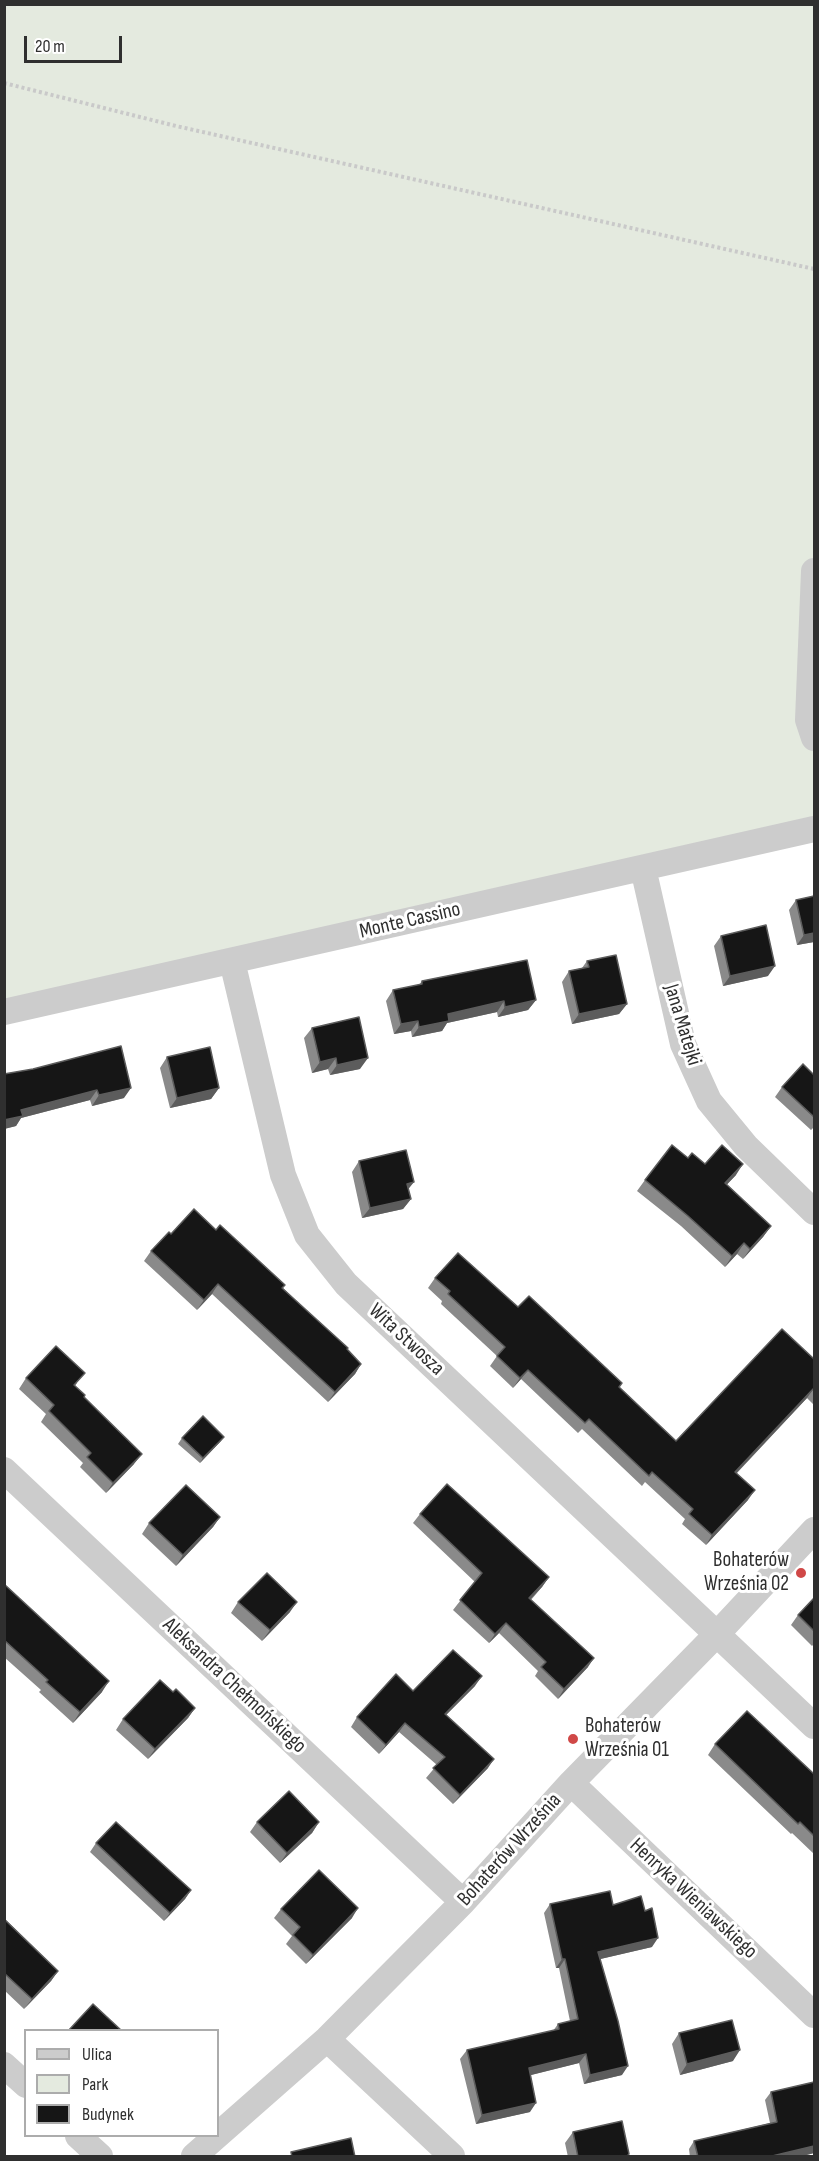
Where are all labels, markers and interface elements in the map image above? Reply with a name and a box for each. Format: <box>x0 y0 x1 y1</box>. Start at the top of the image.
scale bar <box>27 24 124 62</box>
text: 20 m <box>35 36 65 57</box>
street label: Monte Cassino <box>357 897 463 945</box>
street label: Jana Matejki <box>658 981 706 1069</box>
street label: Wita Stwosza <box>363 1299 449 1381</box>
place label: Bohaterów Września 02 <box>704 1548 789 1598</box>
marker: Bohaterów Września 02 <box>794 1566 808 1580</box>
street label: Aleksandra Chełmońskiego <box>157 1613 311 1759</box>
place label: Bohaterów Września 01 <box>585 1714 669 1764</box>
marker: Bohaterów Września 01 <box>566 1732 580 1746</box>
street label: Bohaterów Września <box>453 1788 567 1912</box>
street label: Henryka Wieniawskiego <box>624 1833 762 1965</box>
legend <box>24 2029 219 2137</box>
text: Ulica <box>82 2044 112 2065</box>
text: Park <box>82 2074 108 2095</box>
text: Budynek <box>82 2104 134 2125</box>

